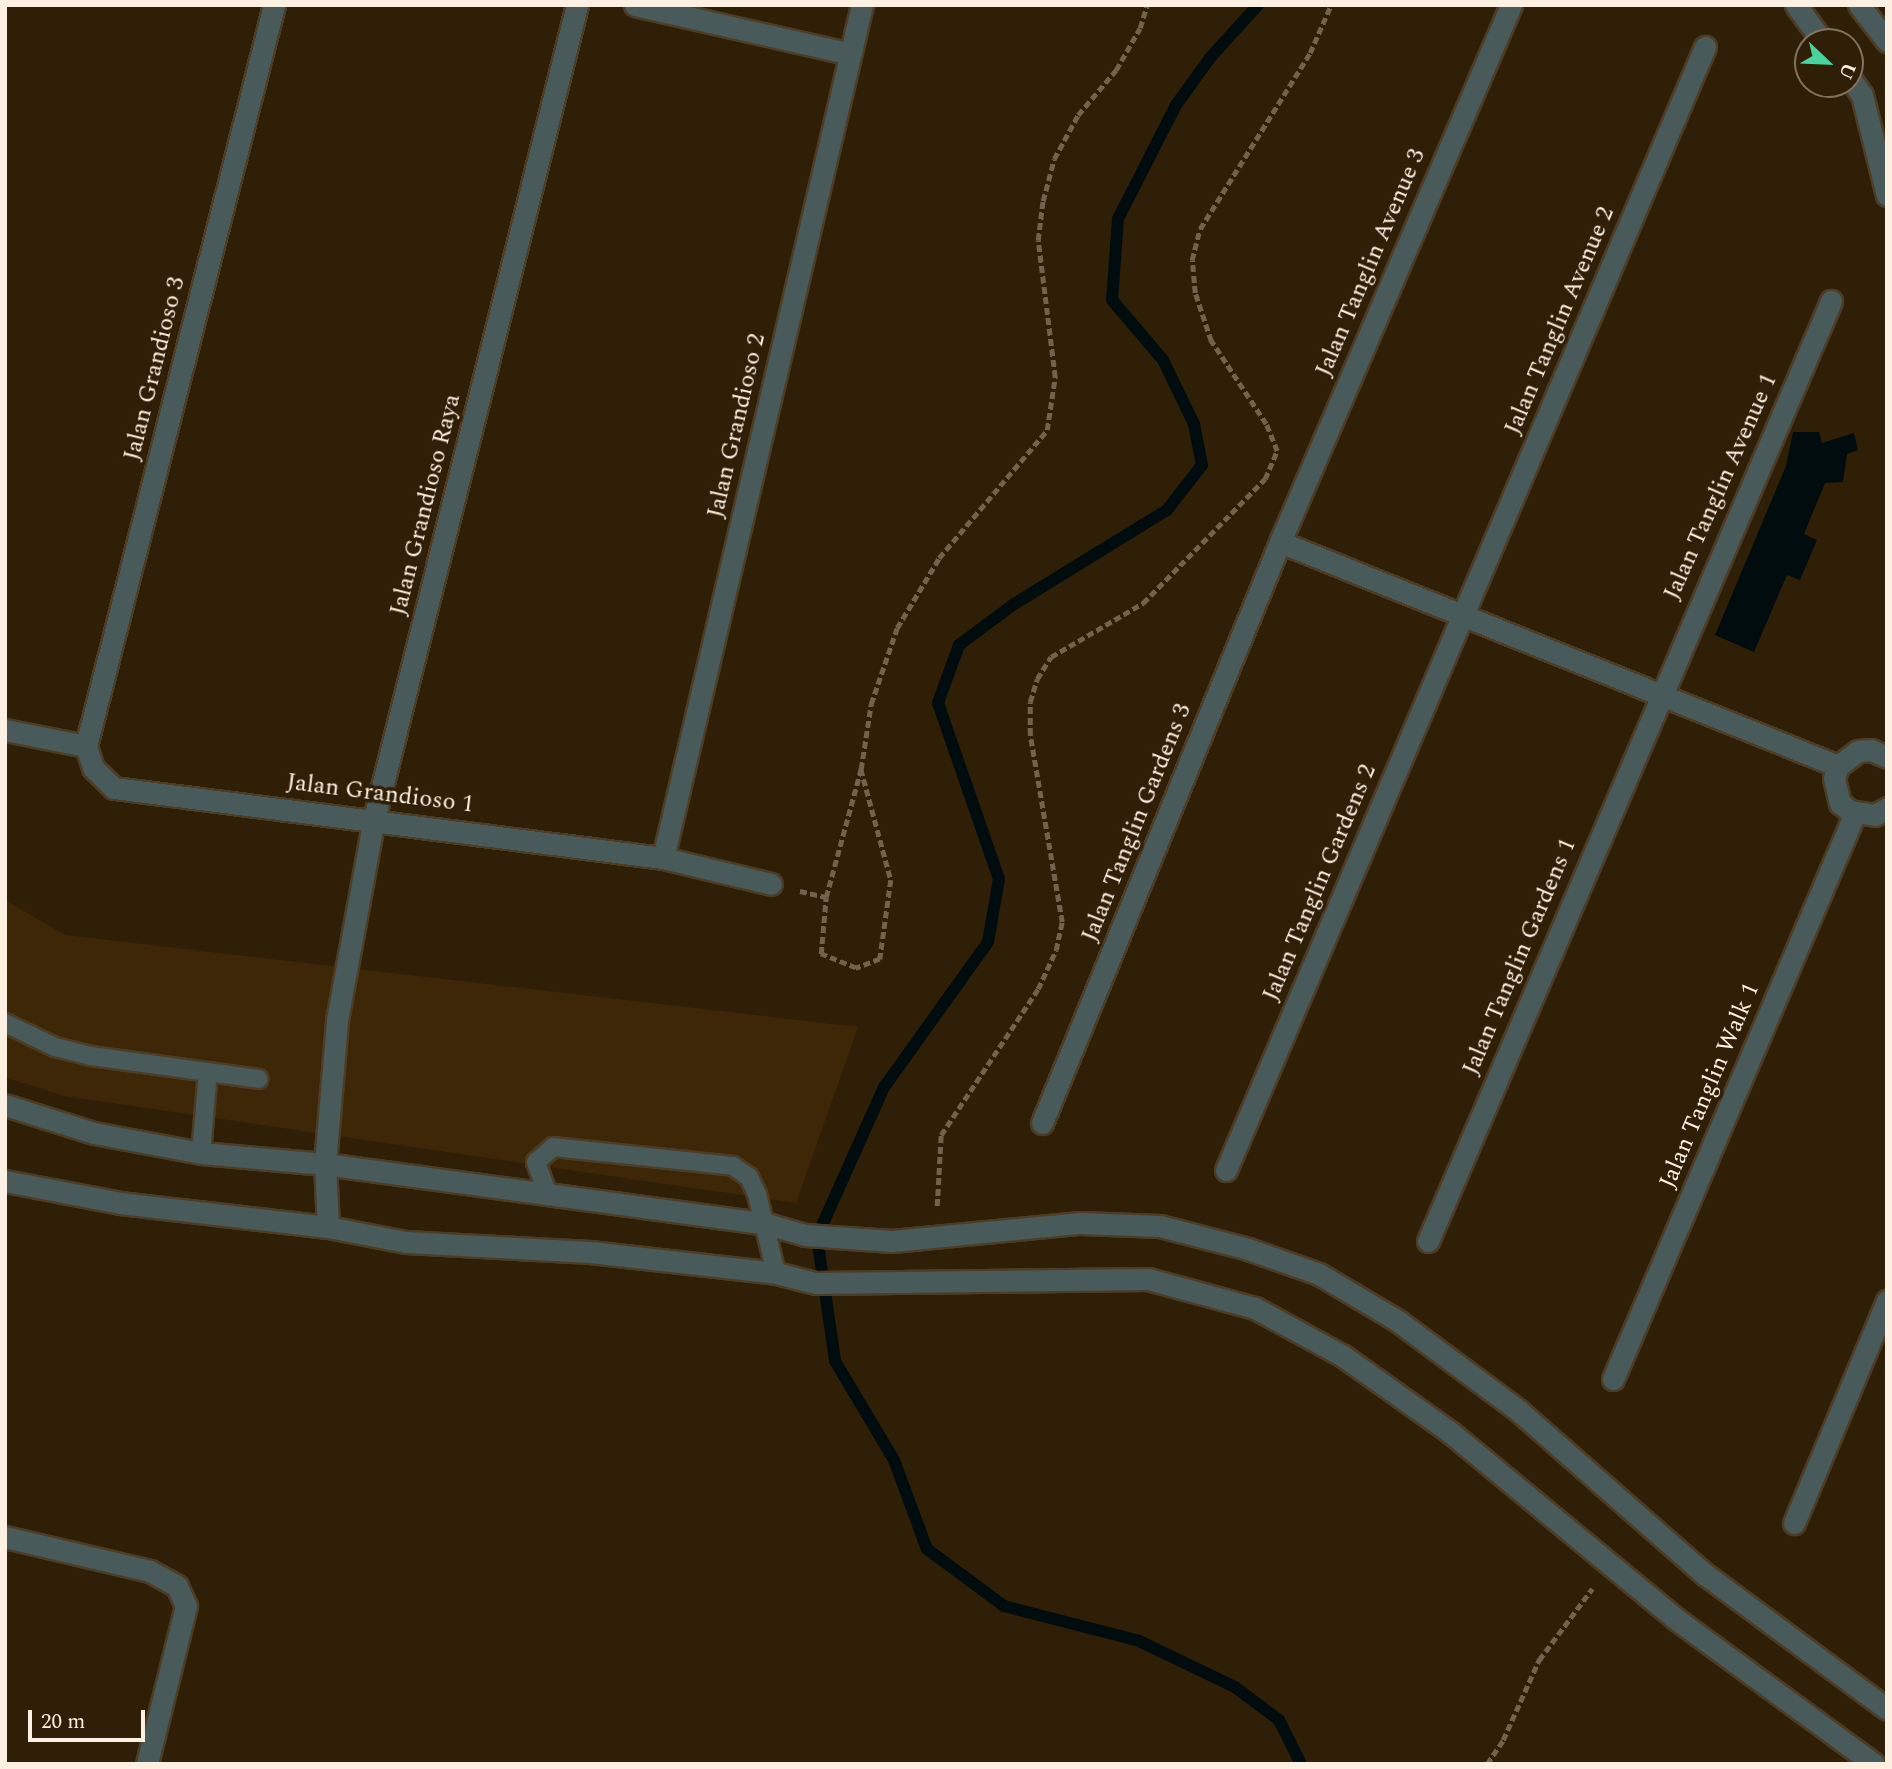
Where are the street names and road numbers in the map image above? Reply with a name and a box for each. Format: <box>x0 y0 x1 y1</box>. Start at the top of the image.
street label: Jalan Tanglin Avenue 3 <box>1310 145 1432 381</box>
street label: Jalan Tanglin Avenue 2 <box>1499 203 1621 439</box>
street label: Jalan Grandioso 3 <box>118 274 192 464</box>
street label: Jalan Grandioso 2 <box>702 331 772 521</box>
street label: Jalan Tanglin Avenue 1 <box>1658 369 1784 605</box>
street label: Jalan Grandioso Raya <box>385 391 467 619</box>
street label: Jalan Tanglin Gardens 3 <box>1076 700 1198 946</box>
street label: Jalan Tanglin Gardens 2 <box>1257 760 1383 1006</box>
street label: Jalan Grandioso 1 <box>285 768 475 820</box>
street label: Jalan Tanglin Gardens 1 <box>1457 834 1583 1080</box>
street label: Jalan Tanglin Walk 1 <box>1654 979 1766 1193</box>

